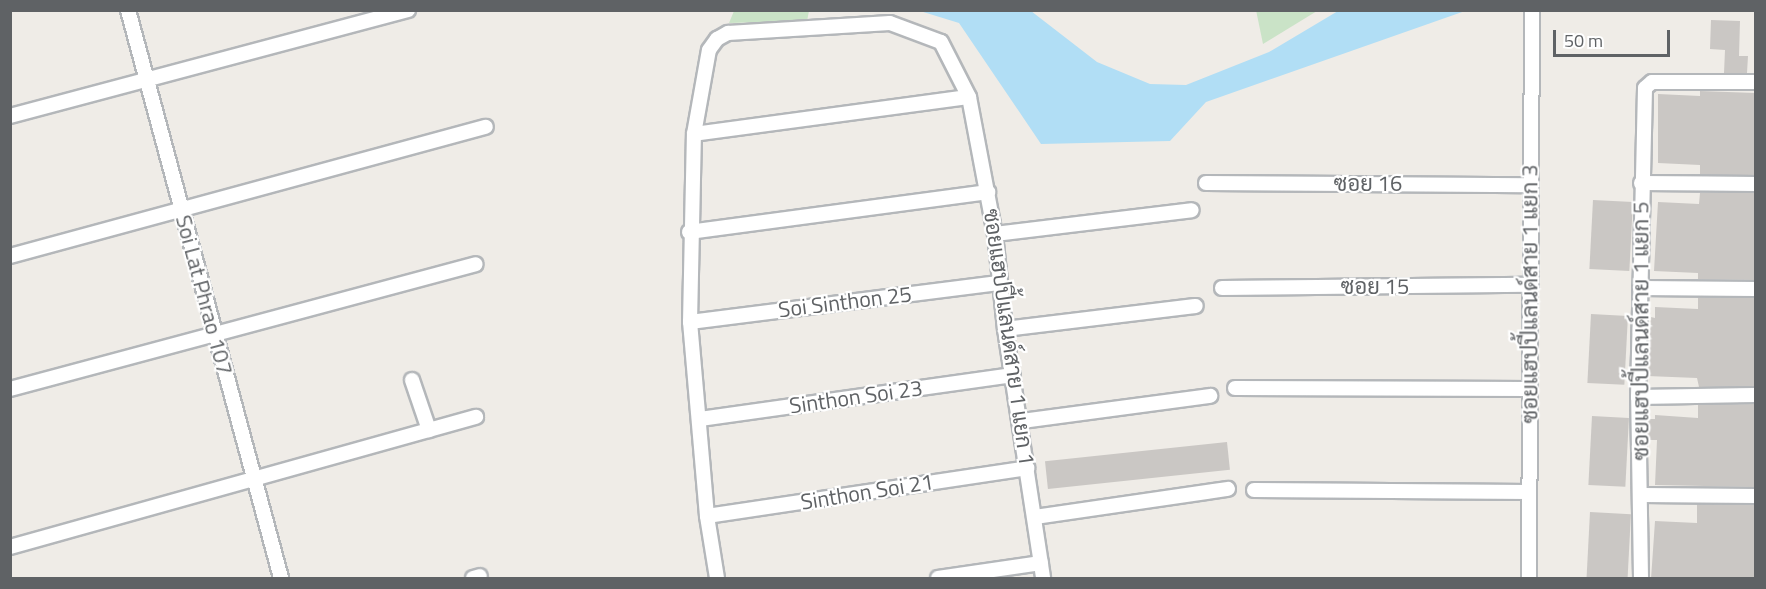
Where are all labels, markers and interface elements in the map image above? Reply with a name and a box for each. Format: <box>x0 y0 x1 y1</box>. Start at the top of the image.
scale bar <box>1556 18 1673 56</box>
text: 50 m <box>1564 27 1603 54</box>
street label: ซอยแฮปปี้แลนด์สาย 1 แยก 3 <box>1517 165 1543 423</box>
street label: ซอย 16 <box>1334 171 1402 197</box>
street label: ซอยแฮปปี้แลนด์สาย 1 แยก 5 <box>1628 202 1654 460</box>
street label: ซอยแฮปปี้แลนด์สาย 1 แยก 1 <box>978 207 1040 467</box>
street label: Soi Lat Phrao 107 <box>170 212 238 378</box>
street label: ซอย 15 <box>1341 274 1409 300</box>
street label: Soi Sinthon 25 <box>777 281 913 323</box>
street label: Sinthon Soi 23 <box>788 375 924 419</box>
street label: Sinthon Soi 21 <box>799 468 935 516</box>

